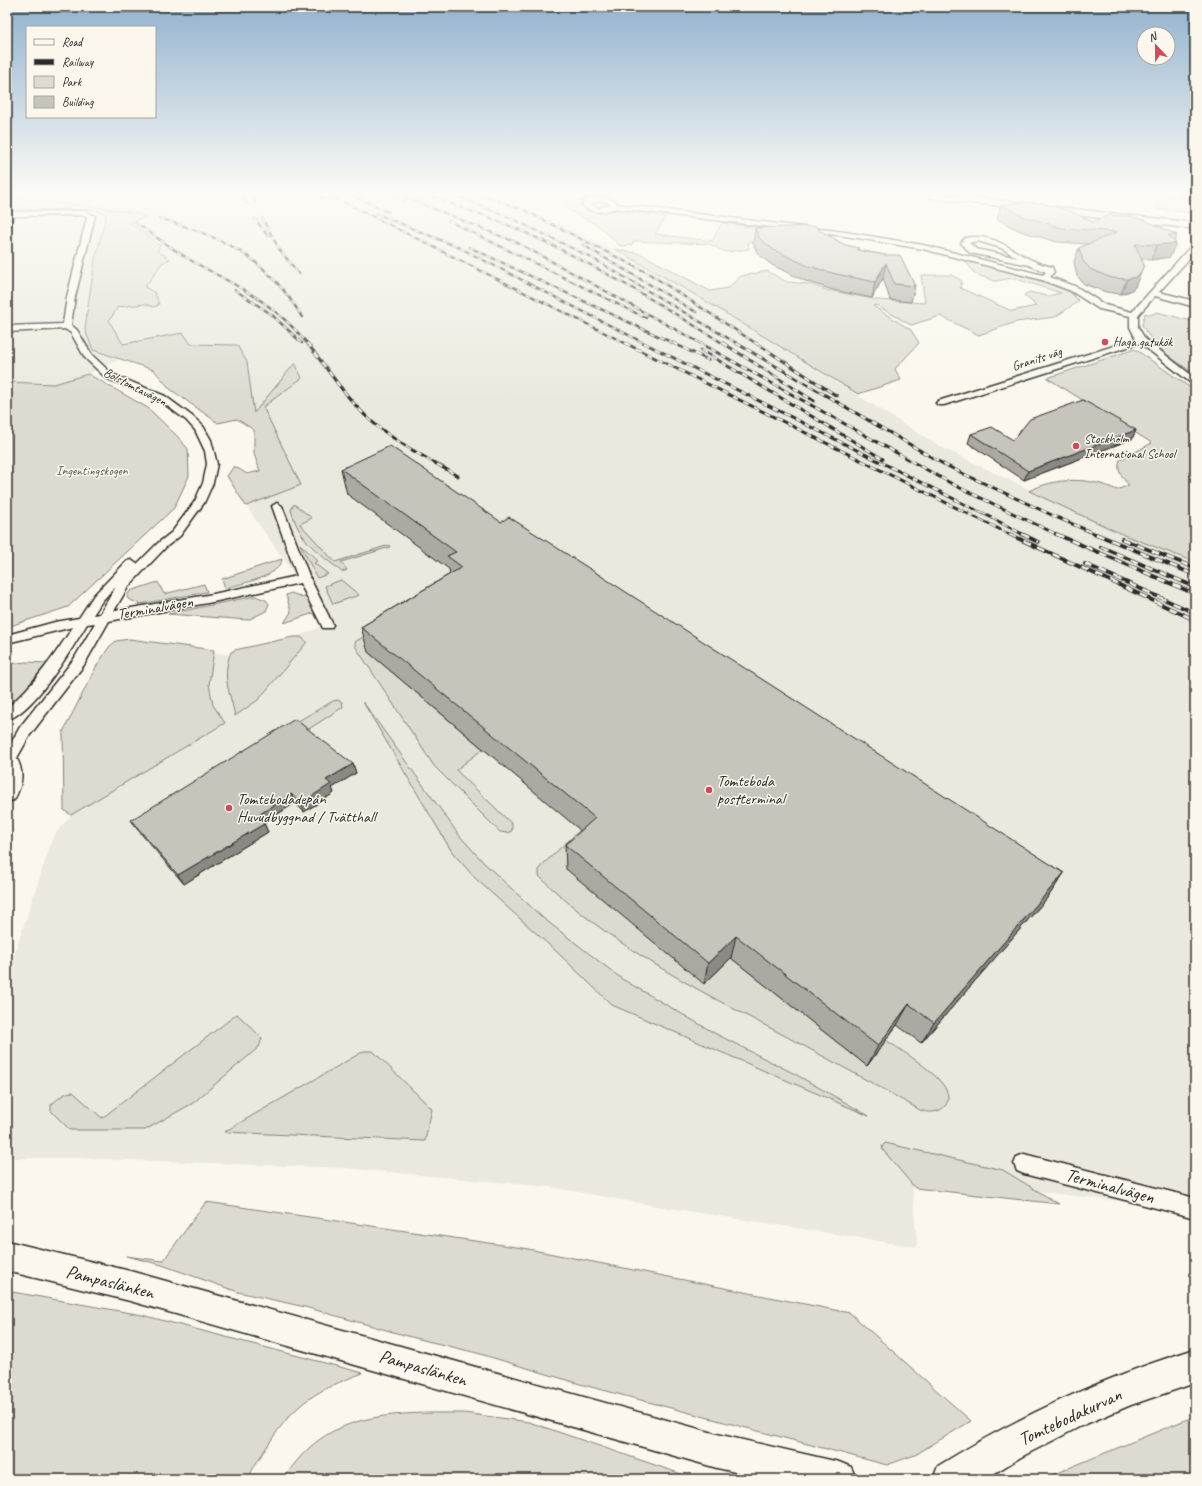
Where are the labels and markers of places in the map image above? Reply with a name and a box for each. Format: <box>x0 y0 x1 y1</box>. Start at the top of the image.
place label: Haga gatukök <box>1113 334 1173 350</box>
marker: Haga gatukök <box>1100 337 1110 347</box>
place label: Stockholm International School <box>1084 431 1178 462</box>
marker: Stockholm International School <box>1071 441 1081 451</box>
place label: Tomteboda postterminal <box>717 771 788 809</box>
marker: Tomteboda postterminal <box>704 785 714 795</box>
place label: Tomtebodadepån Huvudbyggnad / Tvätthall <box>237 789 379 827</box>
marker: Tomtebodadepån Huvudbyggnad / Tvätthall <box>224 803 234 813</box>

